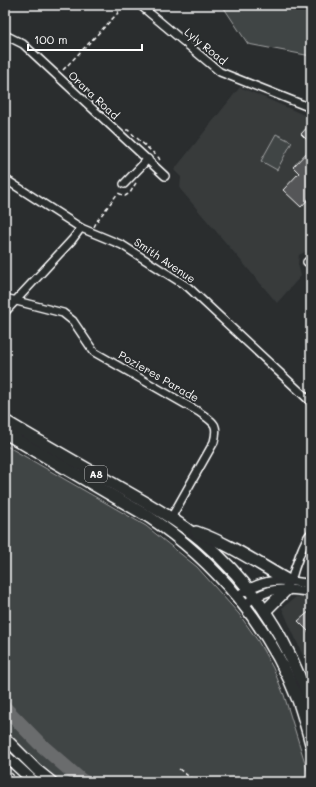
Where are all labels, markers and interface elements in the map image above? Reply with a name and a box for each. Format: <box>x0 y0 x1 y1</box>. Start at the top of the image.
street label: Lyly Road <box>181 24 231 68</box>
scale bar <box>28 26 142 52</box>
text: 100 m <box>34 31 68 47</box>
street label: Orara Road <box>65 68 123 122</box>
street label: Smith Avenue <box>131 234 199 286</box>
street label: Pozieres Parade <box>116 347 202 405</box>
road number: A8 <box>85 466 107 482</box>

